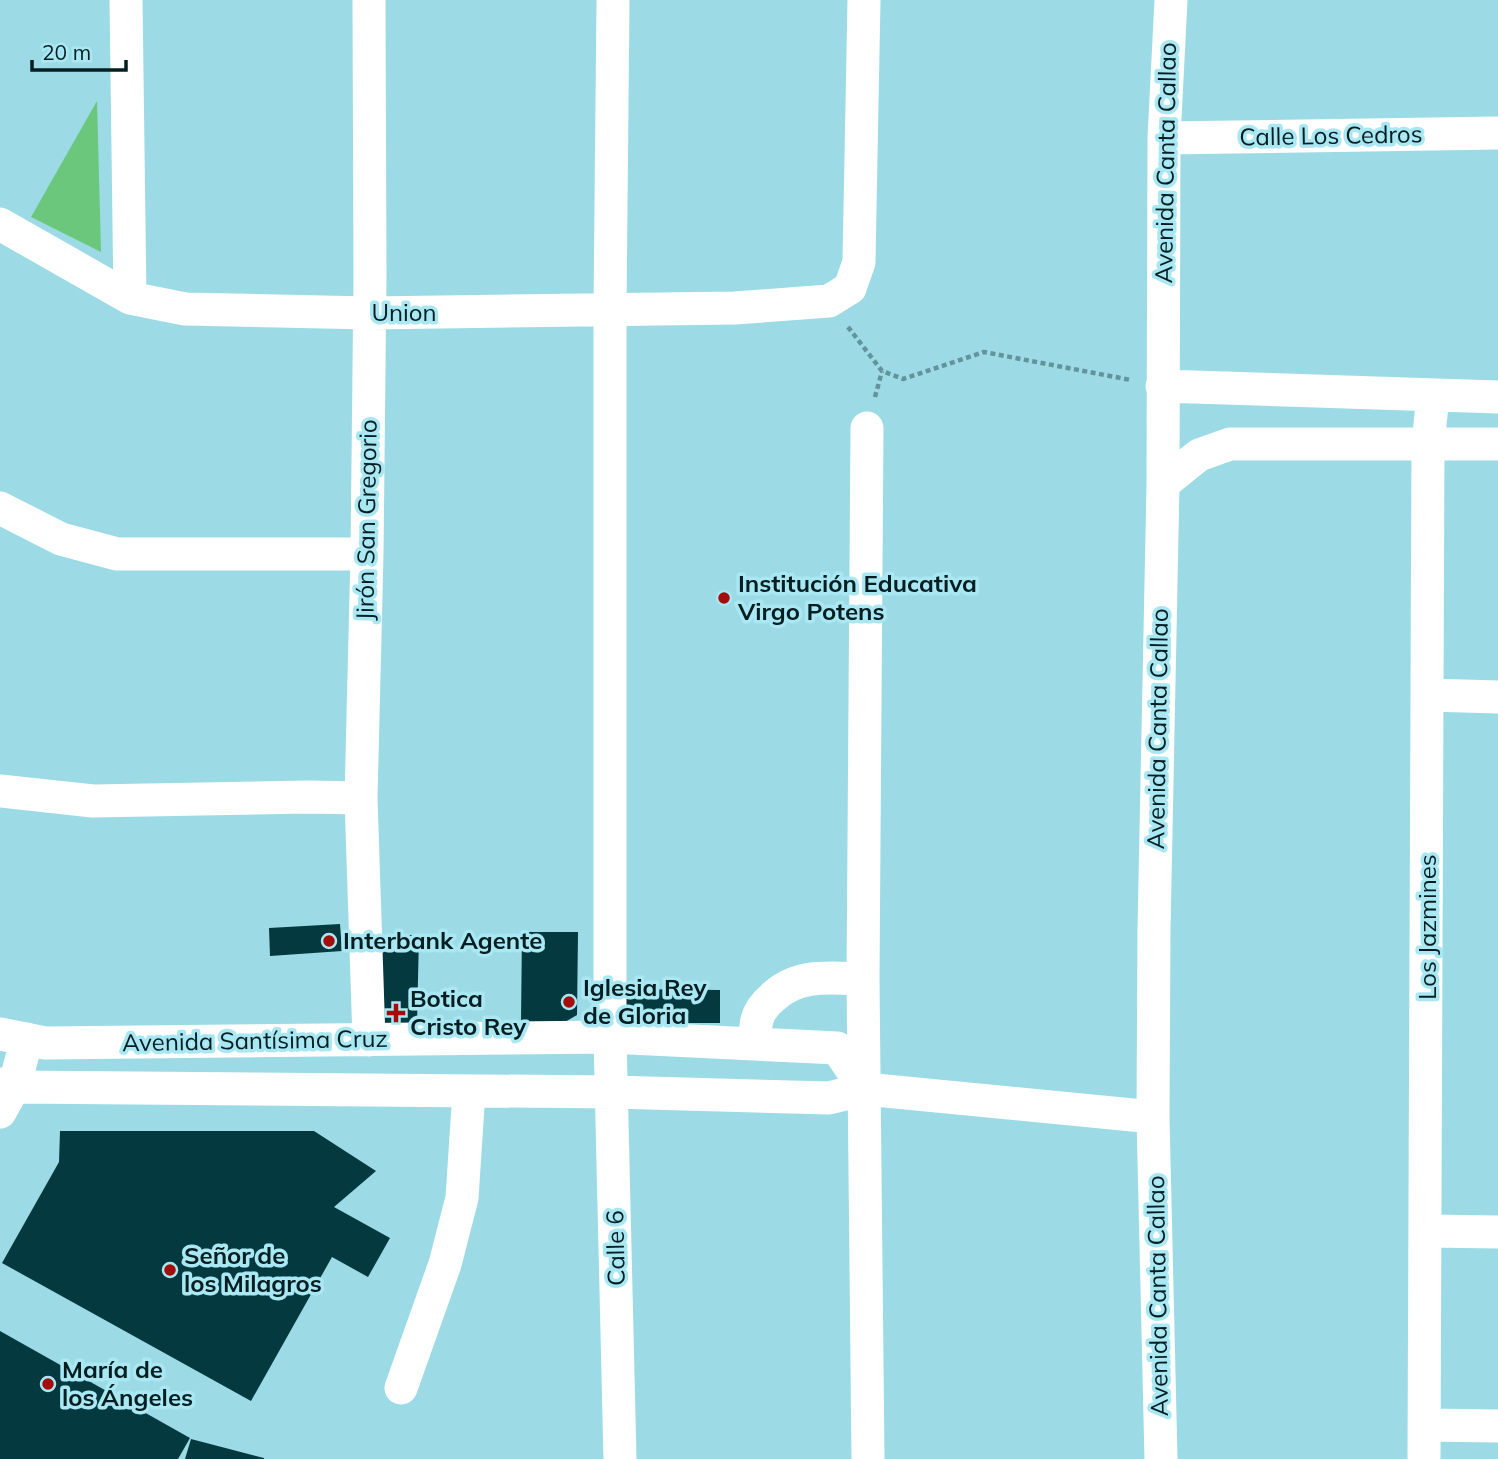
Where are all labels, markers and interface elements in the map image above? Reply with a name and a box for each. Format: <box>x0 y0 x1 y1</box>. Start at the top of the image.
scale bar <box>32 28 126 72</box>
text: 20 m <box>42 39 91 65</box>
street label: Avenida Canta Callao <box>1148 42 1182 284</box>
street label: Calle Los Cedros <box>1239 118 1423 152</box>
street label: Union <box>371 297 437 327</box>
street label: Jirón San Gregorio <box>349 419 383 621</box>
place label: Institución Educativa Virgo Potens <box>737 568 977 626</box>
marker: Institución Educativa Virgo Potens <box>716 590 732 606</box>
street label: Avenida Canta Callao <box>1140 608 1174 850</box>
street label: Los Jazmines <box>1412 854 1442 1000</box>
place label: Interbank Agente <box>343 925 542 955</box>
marker: Interbank Agente <box>321 933 337 949</box>
place label: Iglesia Rey de Gloria <box>583 972 707 1030</box>
place label: Botica Cristo Rey <box>410 983 527 1041</box>
marker: Iglesia Rey de Gloria <box>561 994 577 1010</box>
marker: Botica Cristo Rey <box>388 1005 404 1021</box>
street label: Avenida Santísima Cruz <box>122 1023 388 1057</box>
street label: Avenida Canta Callao <box>1140 1175 1174 1417</box>
street label: Calle 6 <box>599 1210 631 1286</box>
place label: Señor de los Milagros <box>184 1240 322 1298</box>
marker: Señor de los Milagros <box>162 1262 178 1278</box>
place label: María de los Ángeles <box>62 1354 193 1412</box>
marker: María de los Ángeles <box>40 1376 56 1392</box>

